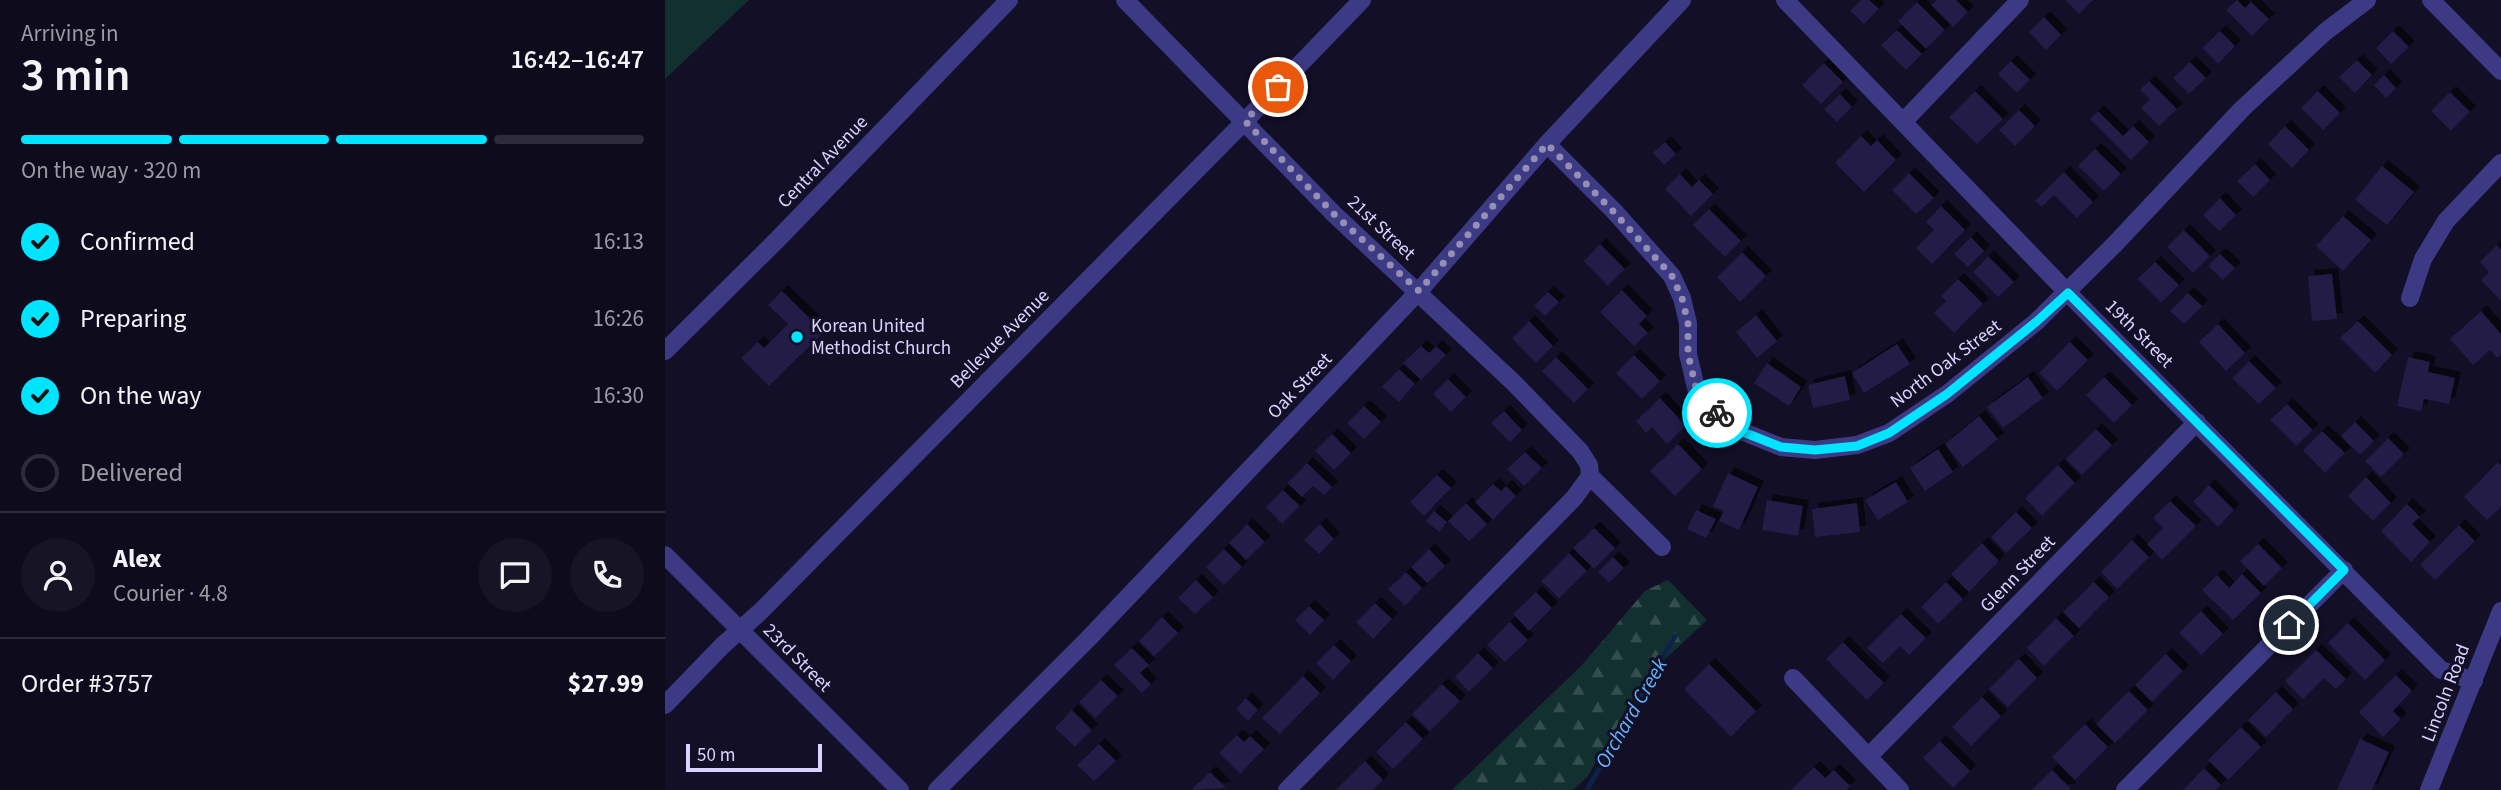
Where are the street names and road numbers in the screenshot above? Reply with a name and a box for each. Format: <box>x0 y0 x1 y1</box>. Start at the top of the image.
street label: Central Avenue <box>772 109 874 215</box>
street label: 21st Street <box>1341 189 1421 267</box>
street label: Bellevue Avenue <box>944 283 1056 395</box>
street label: 19th Street <box>2099 294 2180 375</box>
street label: North Oak Street <box>1885 313 2008 415</box>
street label: Oak Street <box>1261 346 1339 425</box>
street label: Glenn Street <box>1974 529 2062 619</box>
street label: 23rd Street <box>757 618 838 699</box>
street label: Lincoln Road <box>2415 640 2477 746</box>

